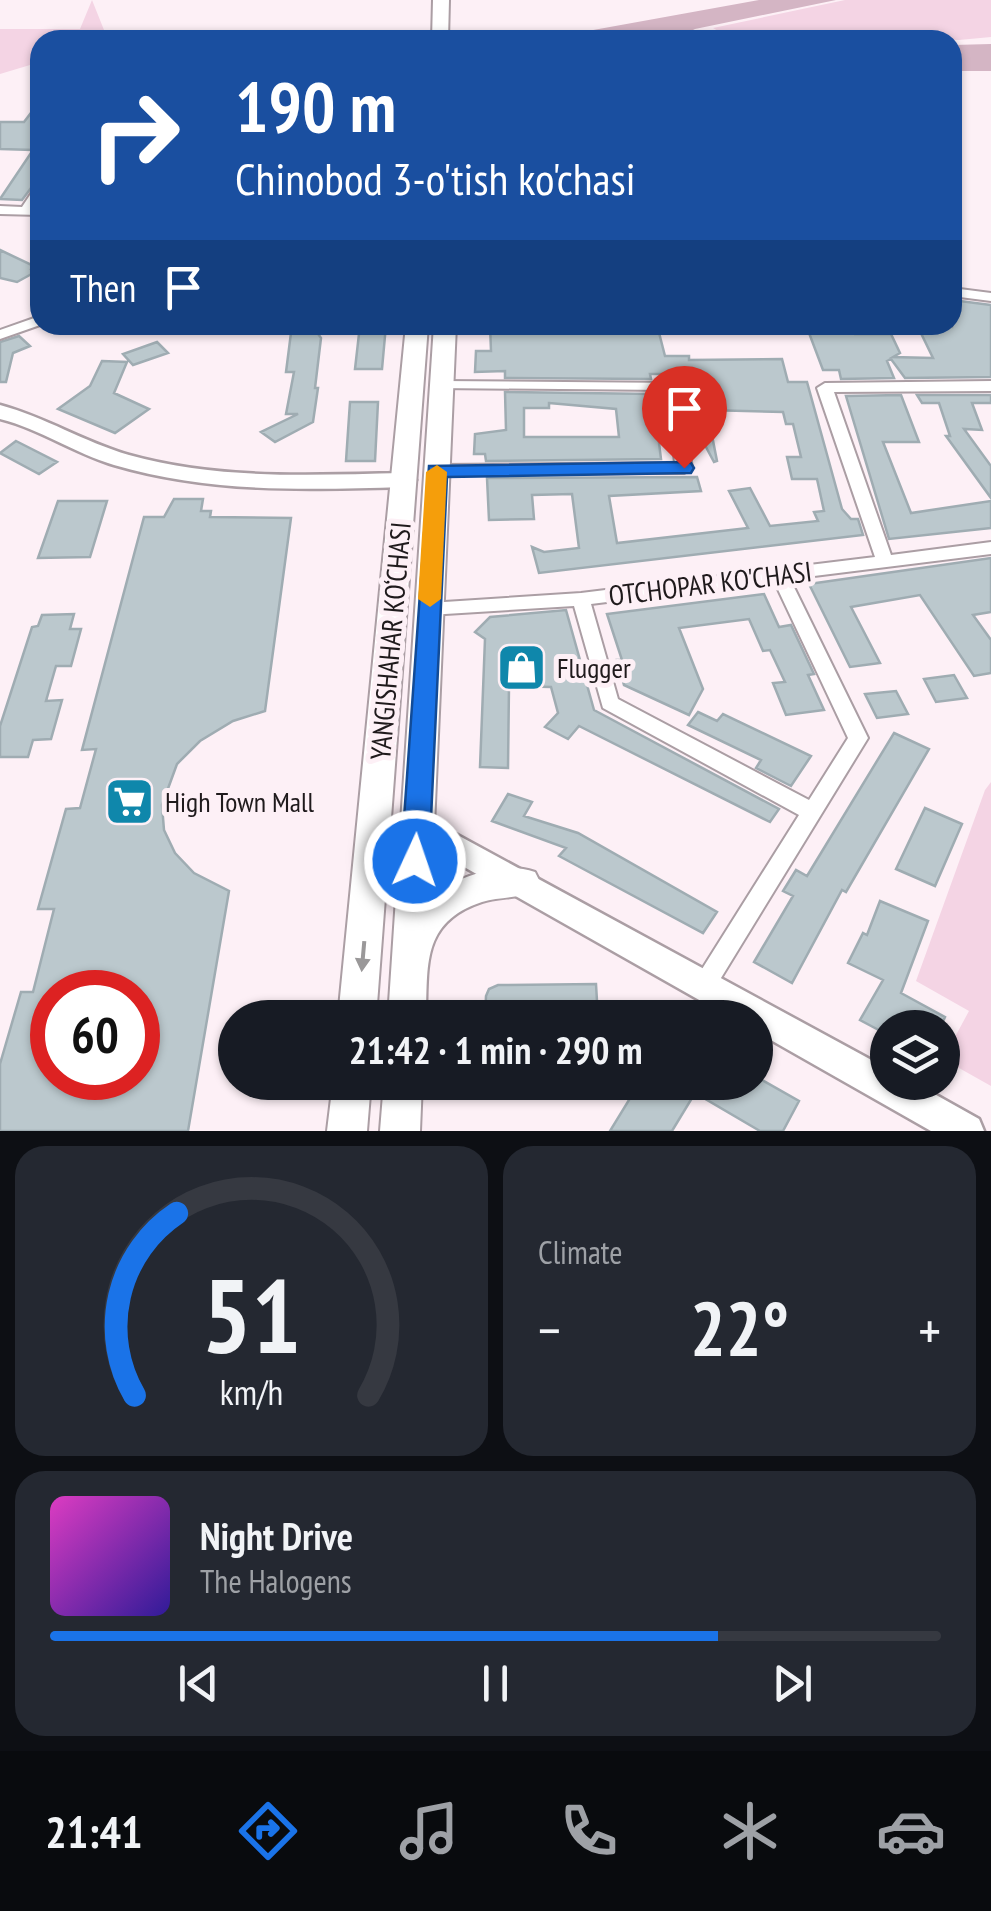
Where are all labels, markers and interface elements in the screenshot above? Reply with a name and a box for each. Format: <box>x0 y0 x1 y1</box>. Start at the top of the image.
text: 190 m <box>235 61 396 151</box>
icon: right <box>70 70 200 200</box>
text: Chinobod 3-o'tish ko'chasi <box>235 149 636 207</box>
icon: arrive <box>156 260 211 315</box>
text: Then <box>70 263 136 312</box>
pin <box>642 366 727 469</box>
icon: arrive <box>657 381 712 436</box>
street label: YANGISHAHAR KO‘CHASI <box>361 521 419 761</box>
street label: OTCHOPAR KO'CHASI <box>606 552 814 614</box>
shop icon: Flugger <box>496 641 548 693</box>
place label: Flugger <box>557 649 631 686</box>
supermarket icon: High Town Mall <box>104 775 156 827</box>
place label: High Town Mall <box>165 783 314 820</box>
position arrow <box>363 809 467 913</box>
one-way arrow <box>354 940 370 972</box>
speed limit sign: 60 <box>30 970 160 1100</box>
map controls <box>870 1010 960 1100</box>
button: layers <box>870 1010 960 1100</box>
text: 21:42 · 1 min · 290 m <box>349 1025 642 1074</box>
text: Climate <box>538 1231 622 1273</box>
text: 51 <box>202 1247 301 1382</box>
text: 22° <box>690 1280 789 1377</box>
text: − <box>538 1294 561 1365</box>
text: + <box>918 1294 941 1365</box>
text: km/h <box>220 1369 283 1415</box>
text: Night Drive <box>200 1511 353 1560</box>
text: The Halogens <box>200 1560 352 1602</box>
icon: previous <box>171 1656 226 1711</box>
icon: pause <box>468 1656 523 1711</box>
icon: next <box>765 1656 820 1711</box>
icon: directions <box>233 1796 303 1866</box>
icon: music <box>394 1796 464 1866</box>
icon: phone <box>554 1796 624 1866</box>
icon: climate <box>715 1796 785 1866</box>
icon: car <box>876 1796 946 1866</box>
text: 21:41 <box>45 1802 143 1860</box>

